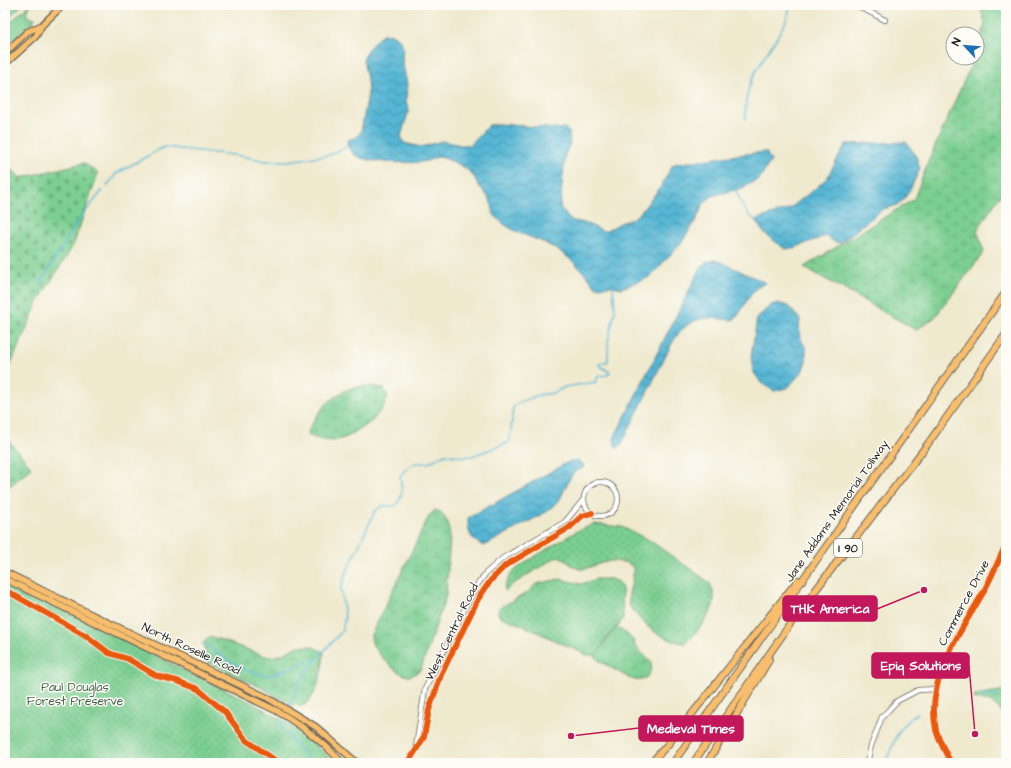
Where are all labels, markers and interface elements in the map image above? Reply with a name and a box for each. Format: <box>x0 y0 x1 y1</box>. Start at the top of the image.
north arrow <box>945 26 985 66</box>
text: N <box>948 35 965 48</box>
street label: Jane Addams Memorial Tollway <box>781 436 894 586</box>
road number: I 90 <box>834 539 862 557</box>
street label: Commerce Drive <box>934 557 994 649</box>
street label: West Central Road <box>421 581 483 683</box>
callout: THK America <box>783 596 877 621</box>
text: THK America <box>790 600 870 618</box>
street label: North Roselle Road <box>139 619 243 679</box>
callout: Epiq Solutions <box>872 653 969 678</box>
text: Epiq Solutions <box>881 657 962 676</box>
park label: Paul Douglas Forest Preserve <box>27 679 124 710</box>
callout: Medieval Times <box>639 716 743 741</box>
text: Medieval Times <box>647 720 735 738</box>

